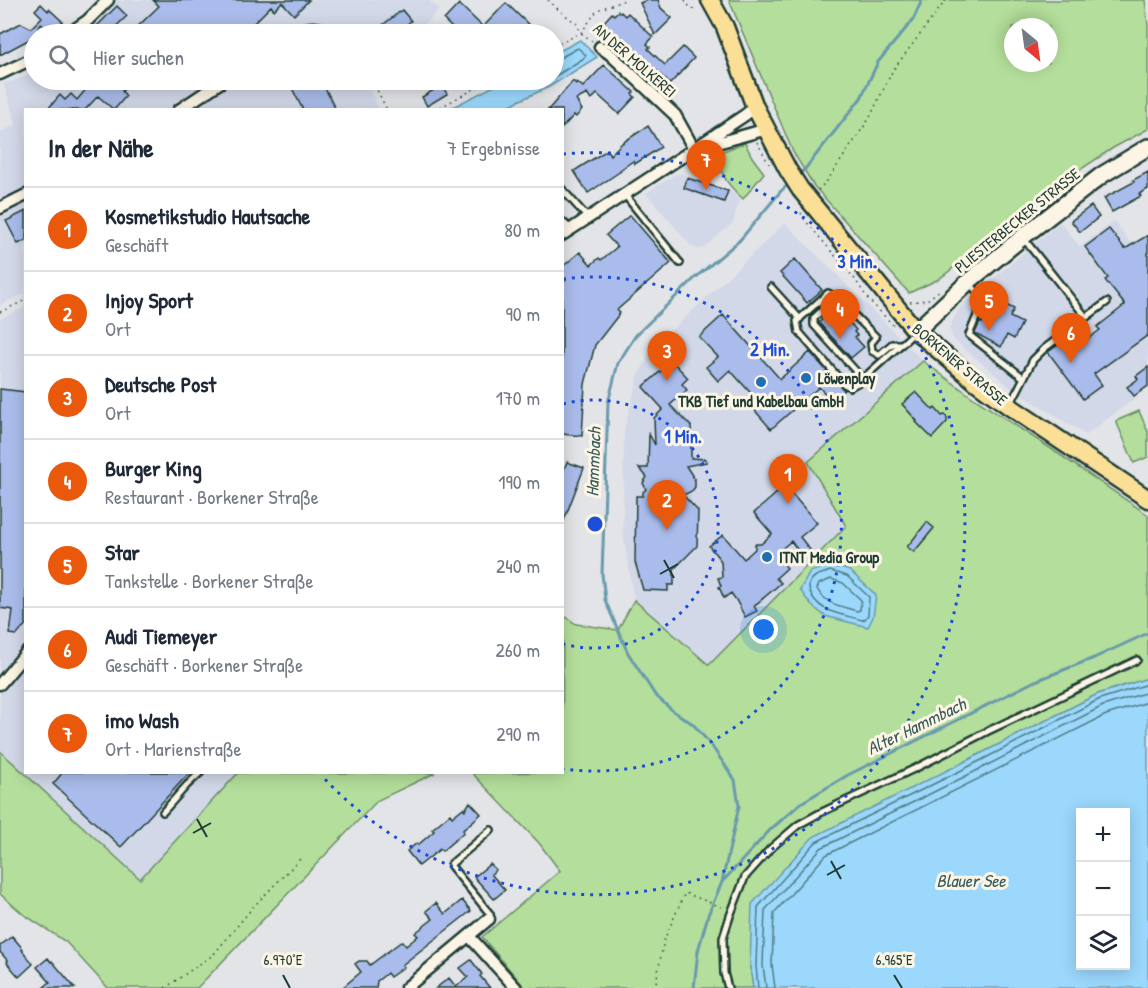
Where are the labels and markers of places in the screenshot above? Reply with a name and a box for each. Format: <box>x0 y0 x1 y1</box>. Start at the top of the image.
pin: 7 <box>686 140 726 190</box>
pin: 5 <box>970 282 1008 331</box>
pin: 4 <box>820 290 860 339</box>
pin: 6 <box>1052 314 1090 363</box>
pin: 3 <box>648 332 686 381</box>
place label: Löwenplay <box>818 367 876 390</box>
marker: Löwenplay <box>799 371 813 385</box>
marker: TKB Tief und Kabelbau GmbH <box>754 375 768 389</box>
place label: TKB Tief und Kabelbau GmbH <box>677 390 844 412</box>
pin: 1 <box>768 454 808 504</box>
pin: 2 <box>648 480 686 530</box>
centre of rings <box>585 514 605 534</box>
place label: ITNT Media Group <box>779 546 879 569</box>
marker: ITNT Media Group <box>760 550 774 564</box>

